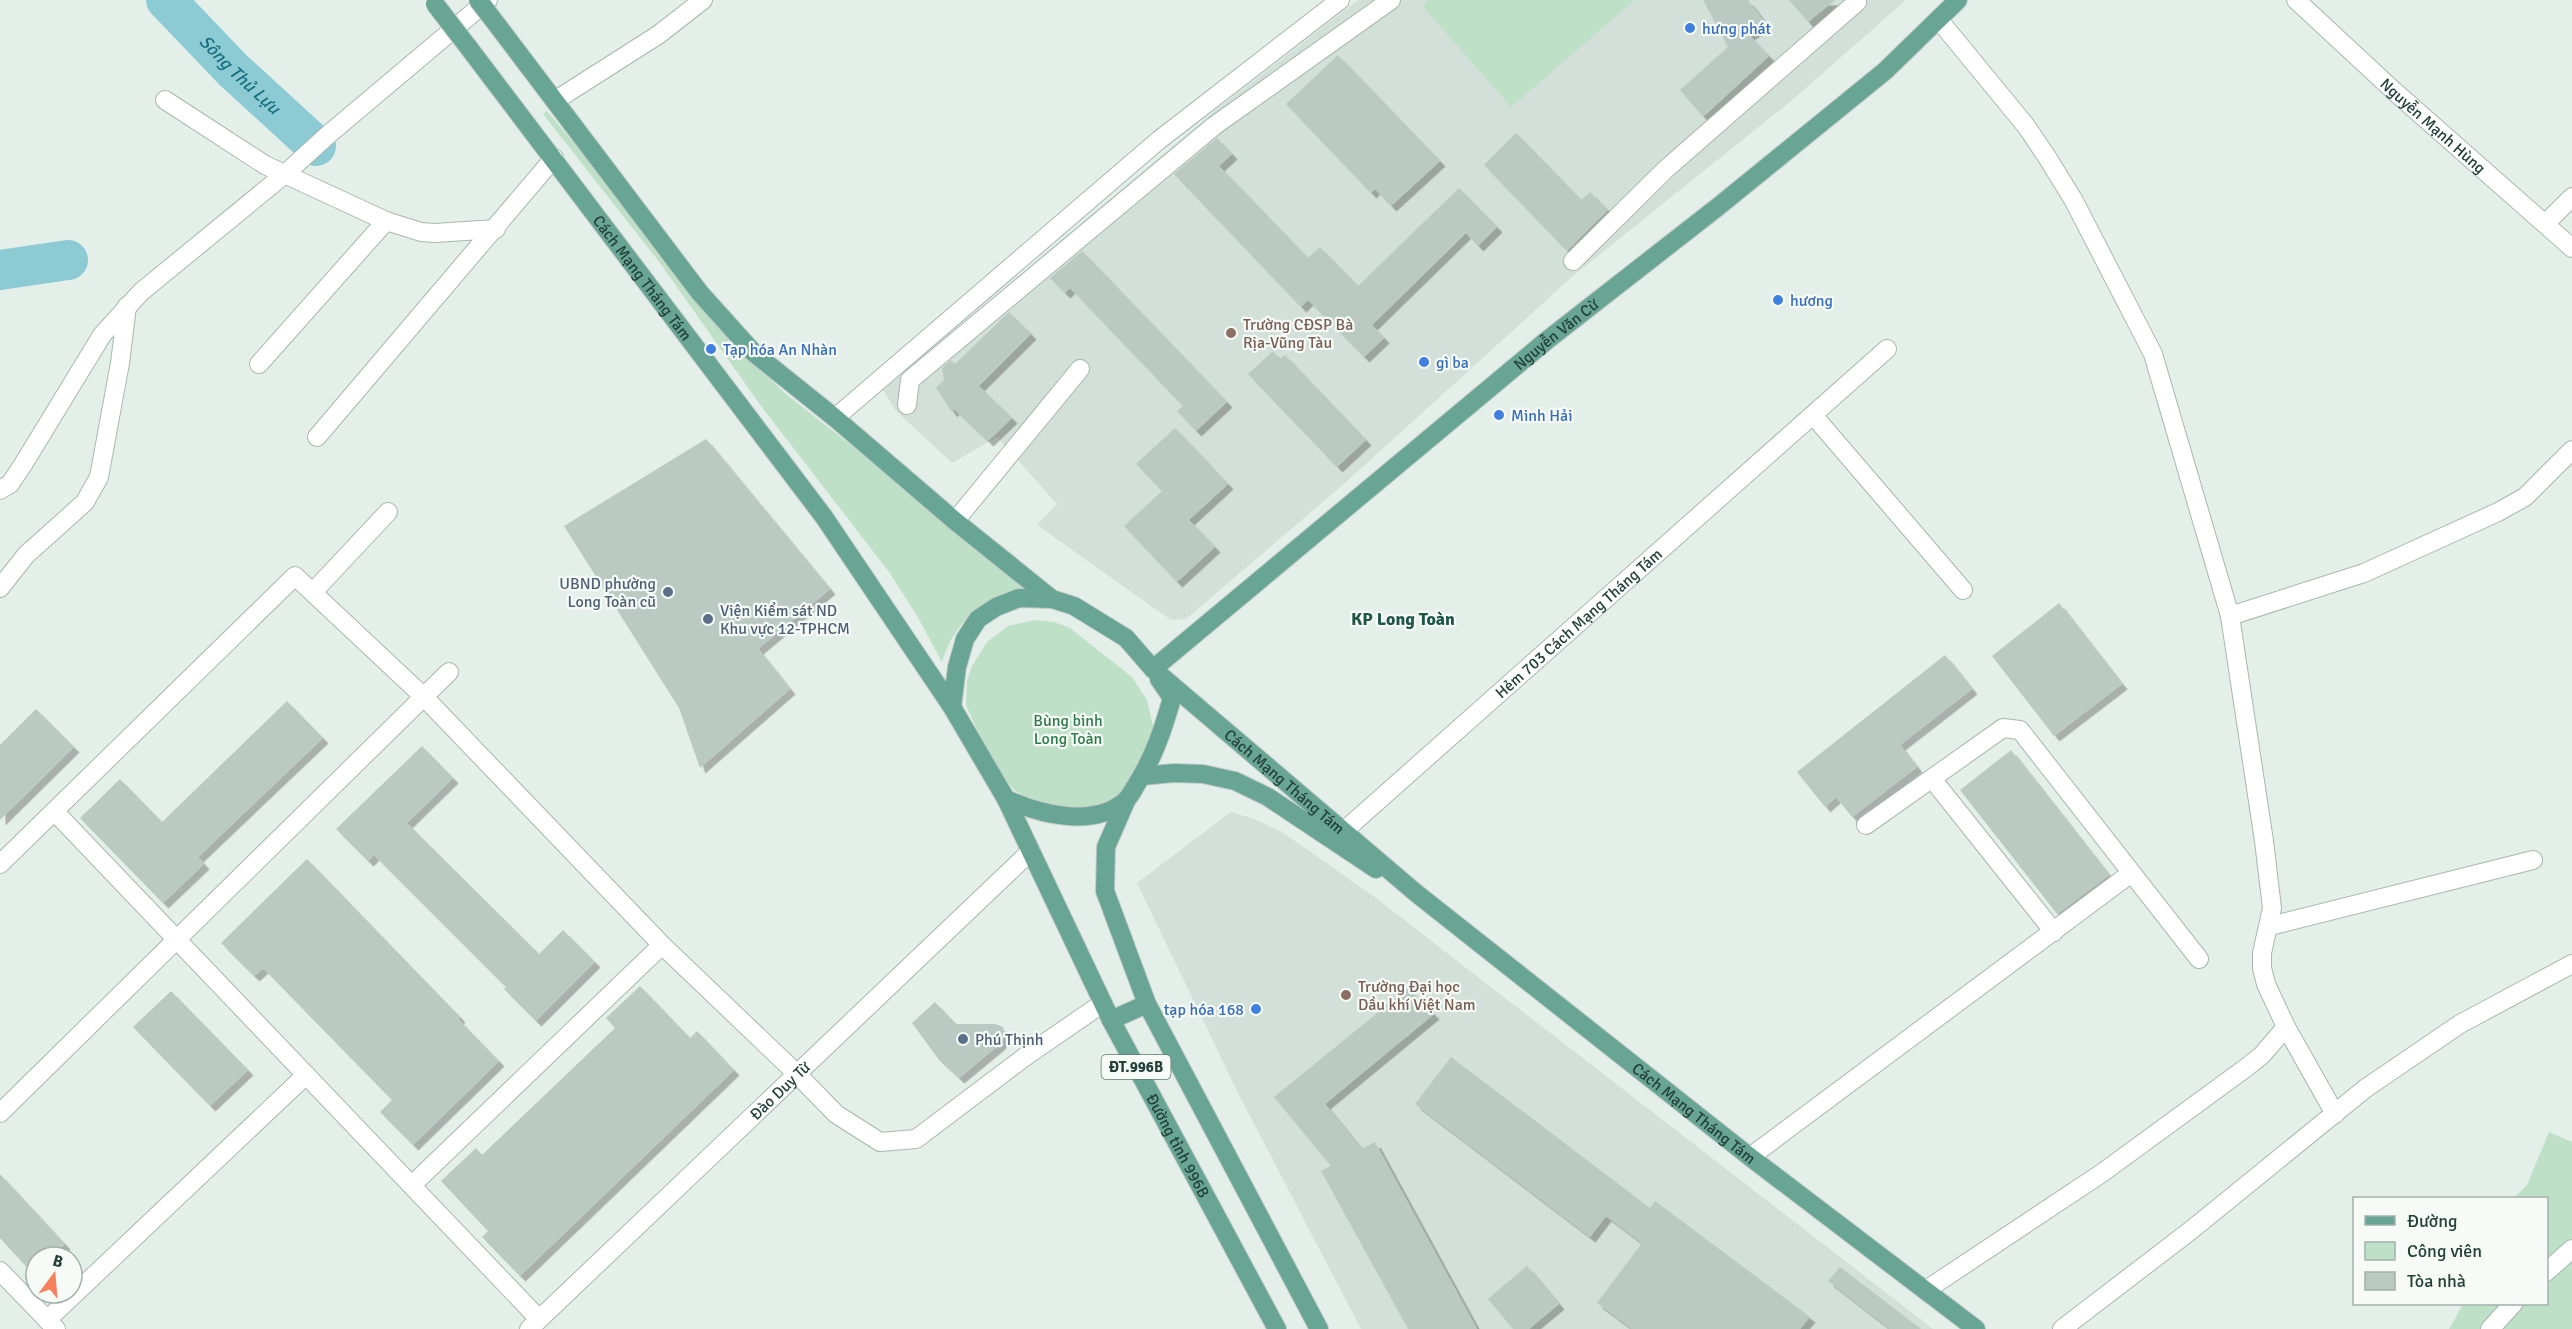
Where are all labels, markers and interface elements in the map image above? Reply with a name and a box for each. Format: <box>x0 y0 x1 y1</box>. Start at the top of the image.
place label: hưng phát <box>1702 19 1772 39</box>
marker: hưng phát <box>1683 21 1697 35</box>
water label: Sông Thủ Lựu <box>195 31 286 120</box>
street label: Nguyễn Mạnh Hùng <box>2376 74 2490 178</box>
street label: Cách Mạng Tháng Tám <box>588 212 696 345</box>
place label: hương <box>1790 291 1833 311</box>
marker: hương <box>1771 293 1785 307</box>
street label: Nguyễn Văn Cừ <box>1510 294 1604 375</box>
place label: Trường CĐSP Bà Rịa-Vũng Tàu <box>1243 315 1353 353</box>
marker: Trường CĐSP Bà Rịa-Vũng Tàu <box>1224 326 1238 340</box>
place label: Tạp hóa An Nhàn <box>723 340 837 360</box>
marker: Tạp hóa An Nhàn <box>704 342 718 356</box>
place label: gì ba <box>1436 353 1469 373</box>
marker: gì ba <box>1417 355 1431 369</box>
place label: Minh Hải <box>1511 406 1573 426</box>
marker: Minh Hải <box>1492 408 1506 422</box>
street label: Hẻm 703 Cách Mạng Tháng Tám <box>1491 544 1667 703</box>
place label: UBND phường Long Toàn cũ <box>559 574 656 612</box>
marker: UBND phường Long Toàn cũ <box>661 585 675 599</box>
place label: Viện Kiểm sát ND Khu vực 12-TPHCM <box>720 601 850 639</box>
district label: KP Long Toàn <box>1351 608 1455 630</box>
marker: Viện Kiểm sát ND Khu vực 12-TPHCM <box>701 612 715 626</box>
park label: Bùng binh Long Toàn <box>1033 711 1103 749</box>
street label: Cách Mạng Tháng Tám <box>1220 725 1349 839</box>
place label: Trường Đại học Dầu khí Việt Nam <box>1358 977 1476 1015</box>
marker: Trường Đại học Dầu khí Việt Nam <box>1339 988 1353 1002</box>
place label: tạp hóa 168 <box>1164 1000 1244 1020</box>
marker: tạp hóa 168 <box>1249 1002 1263 1016</box>
place label: Phú Thịnh <box>975 1030 1043 1050</box>
marker: Phú Thịnh <box>956 1032 970 1046</box>
road number: ĐT.996B <box>1102 1055 1170 1079</box>
street label: Đào Duy Từ <box>746 1057 815 1125</box>
street label: Cách Mạng Tháng Tám <box>1628 1059 1760 1169</box>
street label: Đường tỉnh 996B <box>1141 1090 1214 1201</box>
legend <box>2353 1197 2548 1305</box>
text: Đường <box>2407 1210 2458 1232</box>
text: Công viên <box>2407 1240 2482 1262</box>
north arrow <box>24 1245 84 1305</box>
text: B <box>50 1251 65 1273</box>
text: Tòa nhà <box>2407 1270 2466 1292</box>

